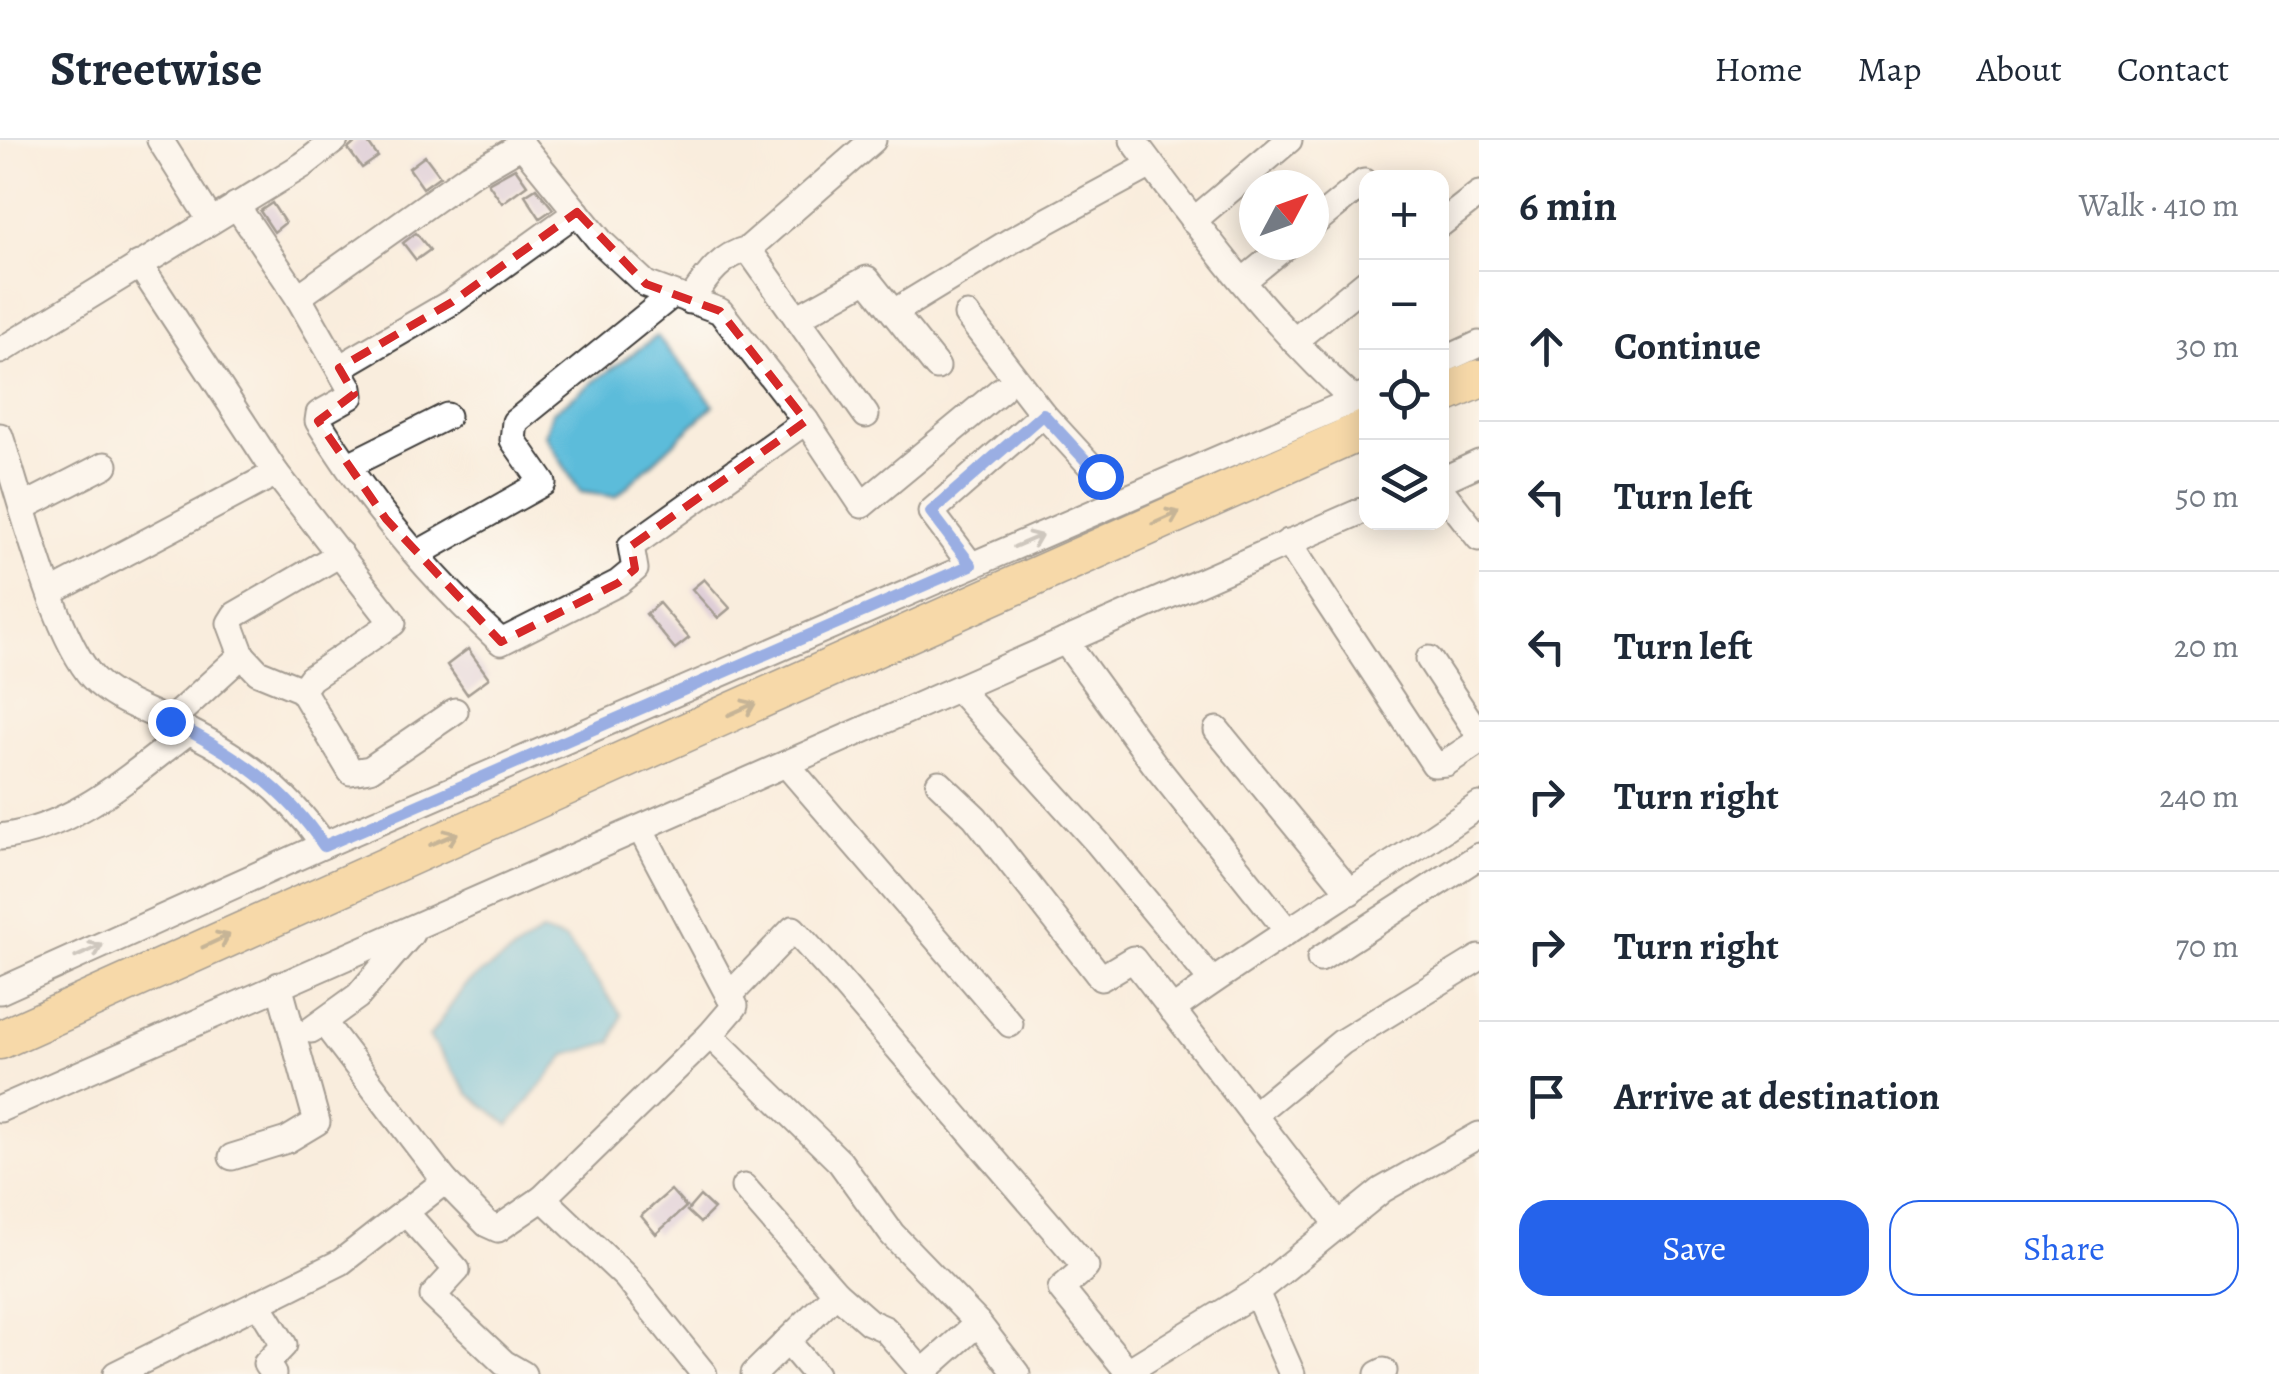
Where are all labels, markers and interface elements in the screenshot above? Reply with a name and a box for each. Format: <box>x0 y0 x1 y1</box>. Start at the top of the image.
text: Streetwise <box>50 36 263 102</box>
text: Home <box>1714 45 1802 93</box>
text: Map <box>1857 45 1921 93</box>
text: About <box>1976 45 2062 93</box>
text: Contact <box>2117 45 2229 93</box>
north arrow <box>1239 170 1329 260</box>
map controls <box>1359 170 1449 530</box>
button: + <box>1359 170 1449 260</box>
text: 6 min <box>1519 177 1617 234</box>
text: Walk · 410 m <box>2079 183 2239 227</box>
button: − <box>1359 260 1449 350</box>
icon: ahead <box>1519 319 1574 374</box>
text: Continue <box>1614 320 1761 372</box>
text: 30 m <box>2176 324 2239 368</box>
button: locate <box>1359 350 1449 440</box>
button: layers <box>1359 440 1449 530</box>
route start <box>1078 454 1124 500</box>
icon: left <box>1519 469 1574 524</box>
text: Turn left <box>1614 470 1753 522</box>
text: 50 m <box>2175 474 2239 518</box>
one-way arrow <box>1150 508 1181 526</box>
one-way arrow <box>1012 531 1043 549</box>
icon: left <box>1519 619 1574 674</box>
text: Turn left <box>1614 620 1753 672</box>
text: 20 m <box>2174 624 2239 668</box>
one-way arrow <box>726 698 756 717</box>
route end <box>148 699 194 745</box>
icon: right <box>1519 769 1574 824</box>
text: Turn right <box>1614 770 1779 822</box>
text: 240 m <box>2159 774 2239 818</box>
one-way arrow <box>428 829 459 847</box>
icon: right <box>1519 919 1574 974</box>
text: Turn right <box>1614 920 1779 972</box>
text: 70 m <box>2176 924 2239 968</box>
one-way arrow <box>200 930 230 949</box>
one-way arrow <box>73 941 104 959</box>
icon: arrive <box>1519 1069 1574 1124</box>
text: Arrive at destination <box>1614 1070 1940 1122</box>
button: Save <box>1519 1200 1869 1296</box>
button: Share <box>1889 1200 2239 1296</box>

